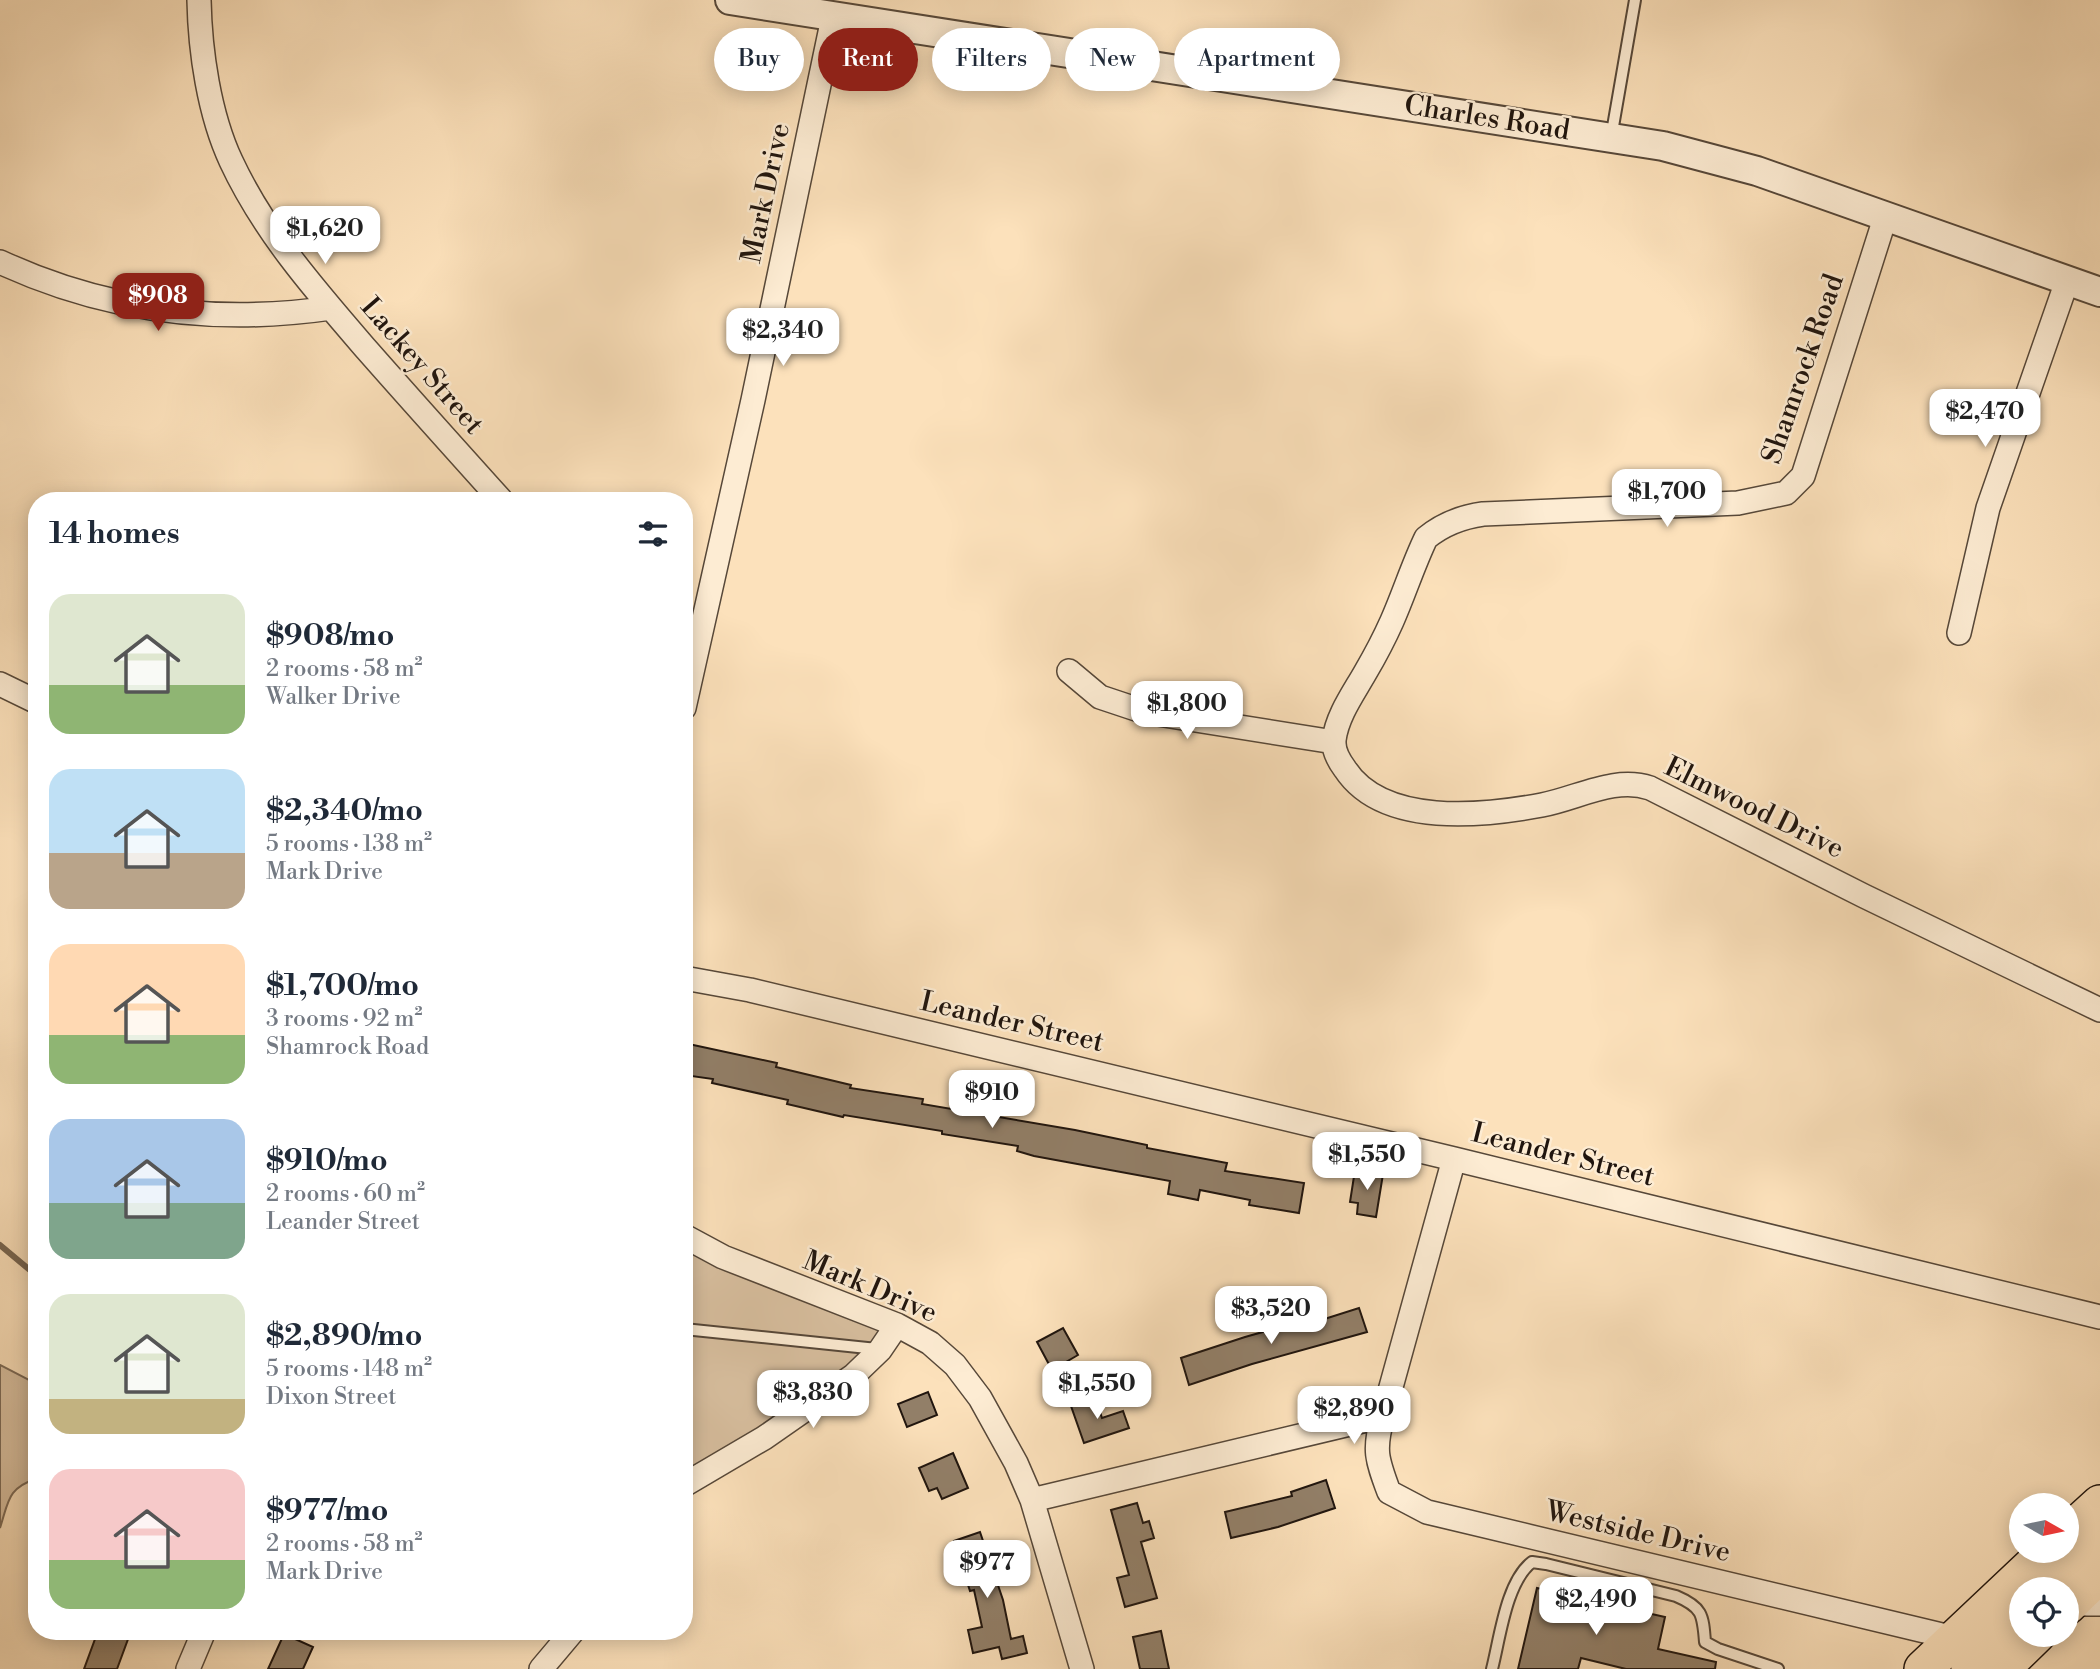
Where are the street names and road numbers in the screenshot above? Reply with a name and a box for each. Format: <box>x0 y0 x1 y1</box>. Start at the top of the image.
street label: Charles Road <box>1402 88 1572 148</box>
street label: Mark Drive <box>734 120 798 266</box>
street label: Shamrock Road <box>1754 269 1852 469</box>
street label: Lackey Street <box>353 290 491 442</box>
street label: Elmwood Drive <box>1658 749 1850 867</box>
street label: Leander Street <box>917 984 1107 1060</box>
street label: Leander Street <box>1468 1115 1658 1195</box>
street label: Mark Drive <box>798 1243 942 1331</box>
street label: Westside Drive <box>1541 1493 1734 1570</box>

